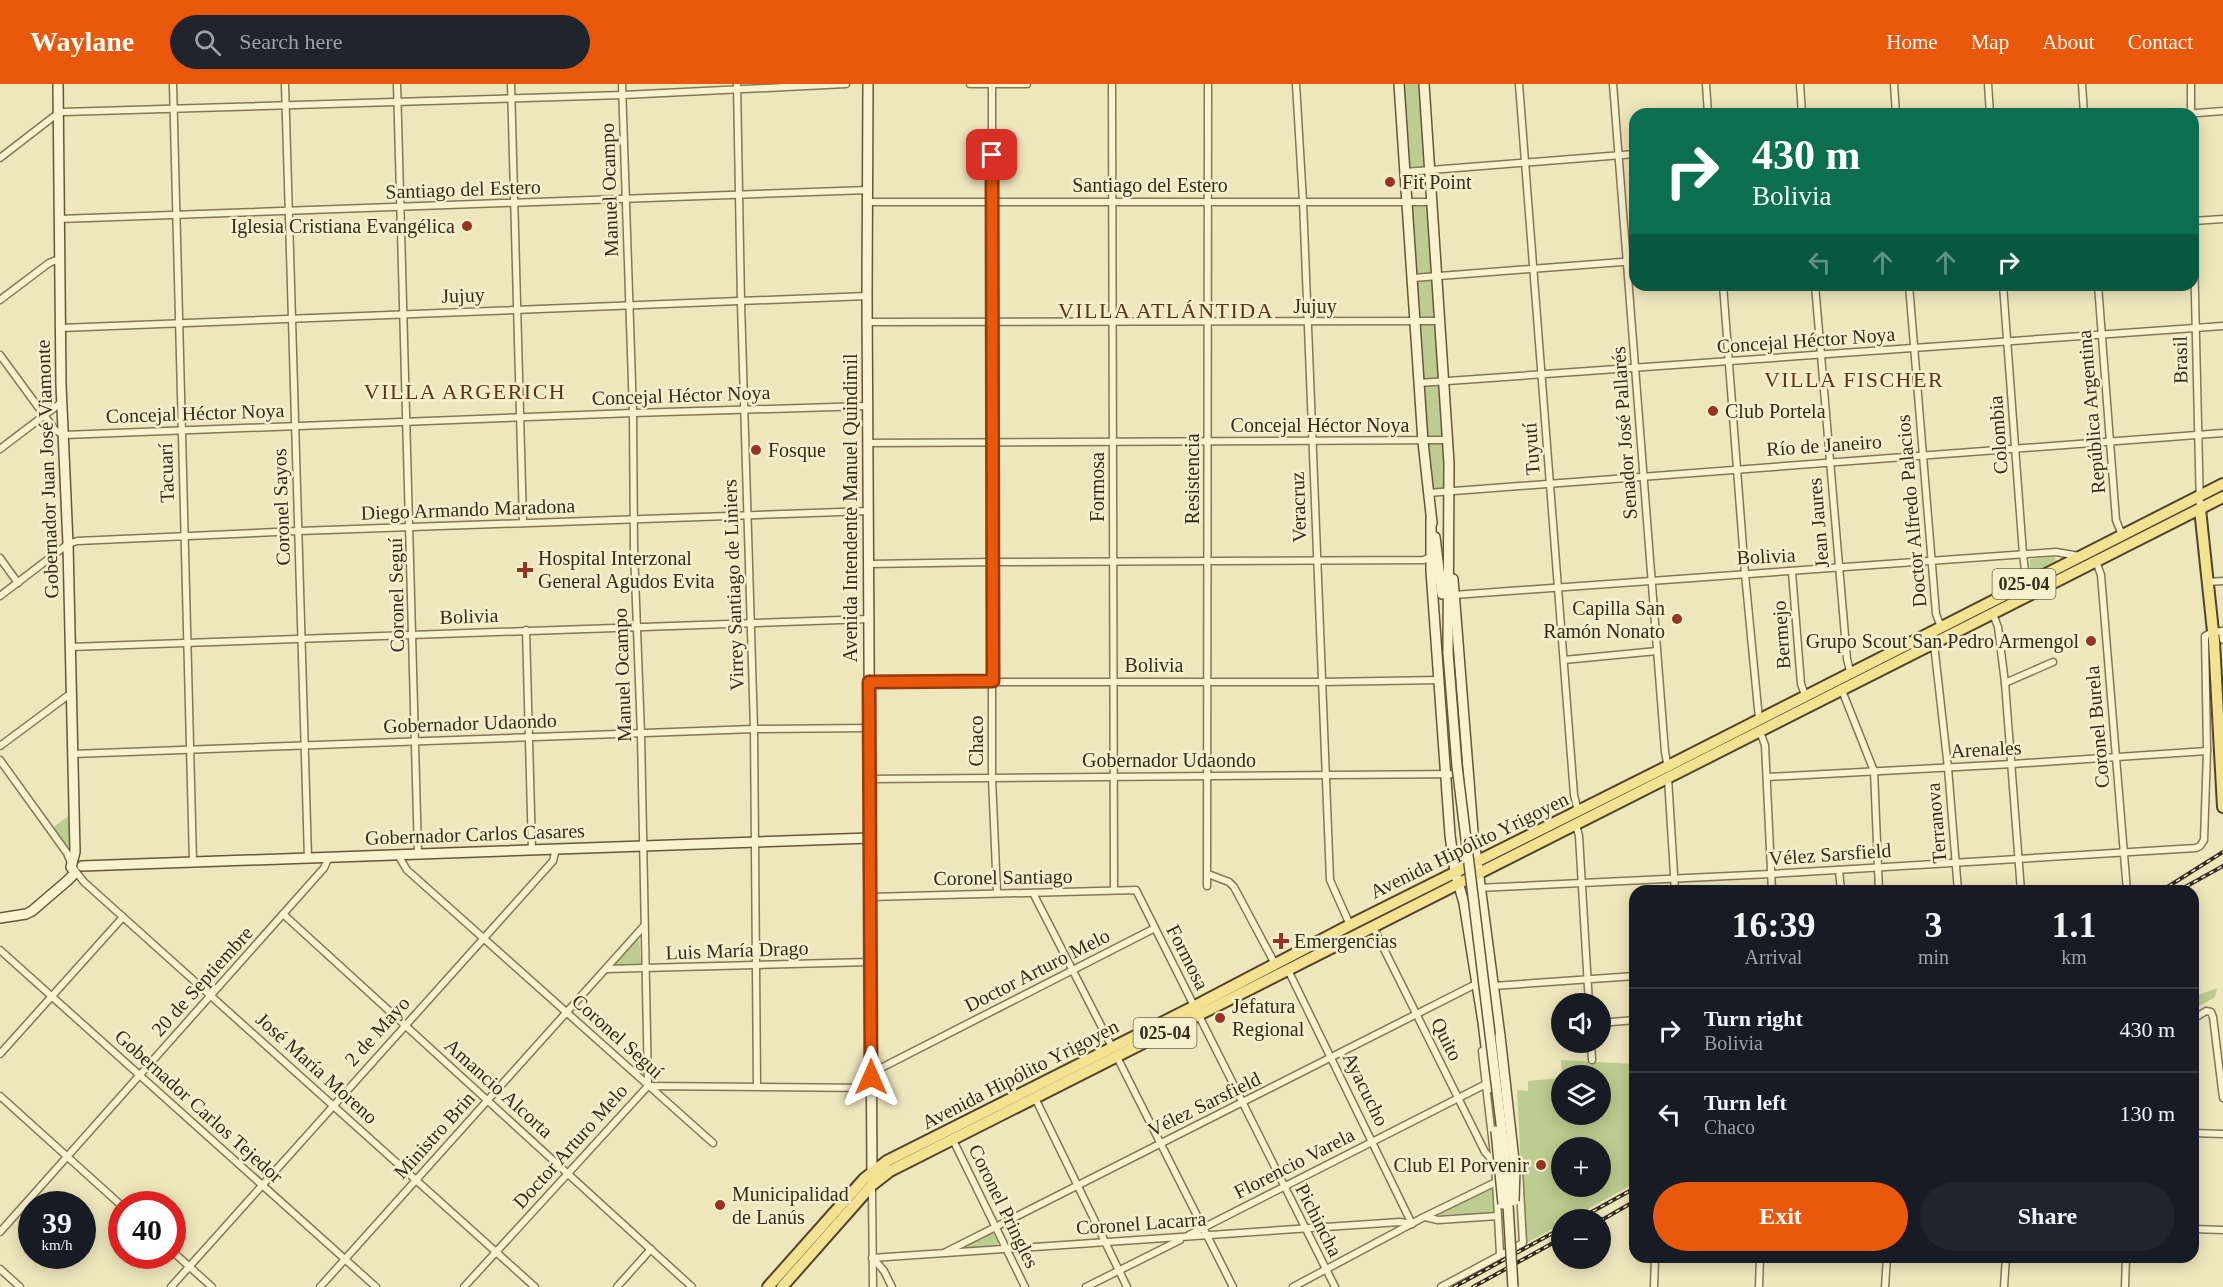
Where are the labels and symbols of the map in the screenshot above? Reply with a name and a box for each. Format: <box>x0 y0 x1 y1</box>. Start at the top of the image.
street label: Manuel Ocampo <box>596 123 623 257</box>
pin <box>966 129 1017 180</box>
place label: Fit Point <box>1402 171 1472 193</box>
street label: Santiago del Estero <box>1072 174 1228 197</box>
street label: Santiago del Estero <box>385 175 541 204</box>
marker: Fit Point <box>1383 175 1397 189</box>
place label: Iglesia Cristiana Evangélica <box>231 215 455 238</box>
marker: Iglesia Cristiana Evangélica <box>460 219 474 233</box>
street label: Jujuy <box>441 283 485 308</box>
street label: Jujuy <box>1293 295 1337 318</box>
district label: VILLA ATLÁNTIDA <box>1058 298 1274 323</box>
street label: Concejal Héctor Noya <box>1716 323 1896 358</box>
street label: República Argentina <box>2073 329 2110 495</box>
street label: Brasil <box>2169 335 2191 384</box>
street label: Gobernador Juan José Viamonte <box>31 339 63 599</box>
street label: Senador José Pallarés <box>1607 346 1641 520</box>
street label: Avenida Intendente Manuel Quindimil <box>839 353 861 663</box>
district label: VILLA FISCHER <box>1764 367 1944 392</box>
district label: VILLA ARGERICH <box>364 379 566 404</box>
street label: Concejal Héctor Noya <box>591 381 771 410</box>
street label: Colombia <box>1984 395 2012 475</box>
street label: Concejal Héctor Noya <box>105 399 285 428</box>
place label: Club Portela <box>1725 400 1826 422</box>
marker: Club Portela <box>1706 404 1720 418</box>
street label: Concejal Héctor Noya <box>1231 414 1410 437</box>
street label: Doctor Alfredo Palacios <box>1892 414 1930 608</box>
street label: Tuyutí <box>1518 421 1545 476</box>
street label: Río de Janeiro <box>1766 430 1882 460</box>
street label: Resistencia <box>1181 433 1203 525</box>
place label: Fosque <box>768 439 826 462</box>
street label: Tacuarí <box>154 442 178 503</box>
marker: Fosque <box>749 443 763 457</box>
street label: Coronel Sayos <box>268 448 295 566</box>
street label: Formosa <box>1086 452 1108 522</box>
street label: Veracruz <box>1286 471 1310 543</box>
street label: Jean Jaures <box>1803 477 1833 569</box>
street label: Virrey Santiago de Liniers <box>718 479 749 691</box>
street label: Diego Armando Maradona <box>360 494 576 525</box>
street label: Coronel Seguí <box>384 537 409 653</box>
street label: Bolivia <box>1736 543 1796 569</box>
place label: Hospital Interzonal General Agudos Evita <box>538 547 715 593</box>
marker: Hospital Interzonal General Agudos Evita <box>516 561 534 579</box>
road number: 025-04 <box>1992 569 2056 599</box>
place label: Capilla San Ramón Nonato <box>1543 597 1665 642</box>
street label: Bermejo <box>1768 600 1795 670</box>
street label: Bolivia <box>439 604 499 628</box>
street label: Manuel Ocampo <box>609 608 636 742</box>
marker: Capilla San Ramón Nonato <box>1670 612 1684 626</box>
place label: Grupo Scout San Pedro Armengol <box>1806 630 2079 653</box>
marker: Grupo Scout San Pedro Armengol <box>2084 634 2098 648</box>
street label: Bolivia <box>1125 654 1184 676</box>
street label: Coronel Burela <box>2081 665 2113 789</box>
street label: Gobernador Udaondo <box>383 709 557 737</box>
street label: Chaco <box>965 715 987 767</box>
street label: Arenales <box>1950 736 2022 762</box>
street label: Gobernador Udaondo <box>1082 749 1256 771</box>
street label: Terranova <box>1922 782 1950 864</box>
street label: Avenida Hipólito Yrigoyen <box>1366 787 1572 904</box>
street label: Gobernador Carlos Casares <box>365 819 585 849</box>
street label: Vélez Sarsfield <box>1768 839 1892 869</box>
street label: Coronel Santiago <box>933 865 1073 890</box>
street label: Formosa <box>1162 921 1214 993</box>
street label: 20 de Septiembre <box>147 922 258 1041</box>
street label: Doctor Arturo Melo <box>961 924 1113 1016</box>
place label: Emergencias <box>1294 930 1397 953</box>
marker: Emergencias <box>1272 932 1290 950</box>
street label: Luis María Drago <box>665 937 809 964</box>
street label: Coronel Seguí <box>567 989 668 1084</box>
street label: 2 de Mayo <box>340 992 415 1071</box>
place label: Jefatura Regional <box>1232 995 1305 1041</box>
street label: José María Moreno <box>252 1008 382 1128</box>
marker: Jefatura Regional <box>1213 1011 1227 1025</box>
street label: Quito <box>1427 1014 1467 1064</box>
street label: Avenida Hipólito Yrigoyen <box>918 1015 1122 1134</box>
road number: 025-04 <box>1134 1018 1196 1048</box>
street label: Gobernador Carlos Tejedor <box>110 1025 288 1188</box>
street label: Amancio Alcorta <box>441 1034 557 1142</box>
position arrow <box>839 1045 903 1109</box>
street label: Ayacucho <box>1338 1049 1393 1130</box>
street label: Vélez Sarsfield <box>1144 1067 1264 1141</box>
street label: Doctor Arturo Melo <box>508 1079 632 1213</box>
street label: Ministro Brin <box>389 1087 479 1183</box>
street label: Florencio Varela <box>1230 1123 1358 1203</box>
street label: Coronel Pringles <box>964 1141 1044 1272</box>
place label: Club El Porvenir <box>1393 1154 1529 1176</box>
marker: Club El Porvenir <box>1534 1158 1548 1172</box>
street label: Pichincha <box>1291 1180 1347 1260</box>
place label: Municipalidad de Lanús <box>732 1183 849 1228</box>
speed limit sign: 40 <box>108 1191 186 1269</box>
marker: Municipalidad de Lanús <box>713 1198 727 1212</box>
street label: Coronel Lacarra <box>1075 1207 1207 1239</box>

